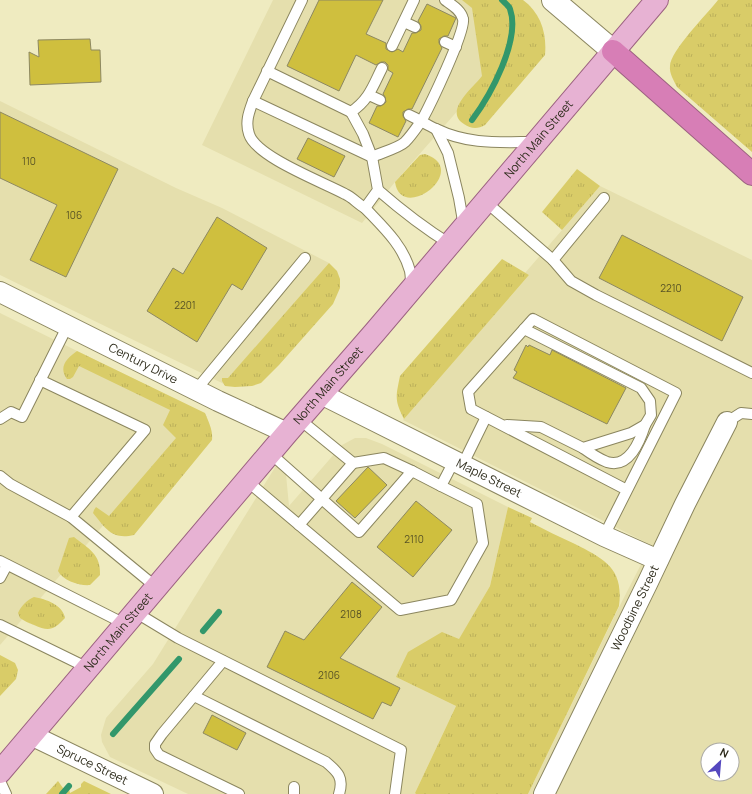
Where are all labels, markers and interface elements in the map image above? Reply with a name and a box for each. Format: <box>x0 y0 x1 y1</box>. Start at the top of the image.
street label: North Main Street <box>500 96 577 182</box>
house number: 110 <box>22 154 36 168</box>
house number: 106 <box>66 208 82 222</box>
house number: 2210 <box>660 281 682 295</box>
house number: 2201 <box>174 298 196 312</box>
street label: Century Drive <box>106 339 181 388</box>
street label: North Main Street <box>289 342 367 428</box>
street label: Maple Street <box>454 454 525 502</box>
house number: 2110 <box>404 532 424 546</box>
street label: Woodbine Street <box>606 562 663 654</box>
street label: North Main Street <box>80 589 156 675</box>
house number: 2108 <box>340 607 362 621</box>
house number: 2106 <box>318 668 340 682</box>
street label: Spruce Street <box>54 740 131 789</box>
north arrow <box>700 742 740 782</box>
text: N <box>718 744 732 761</box>

